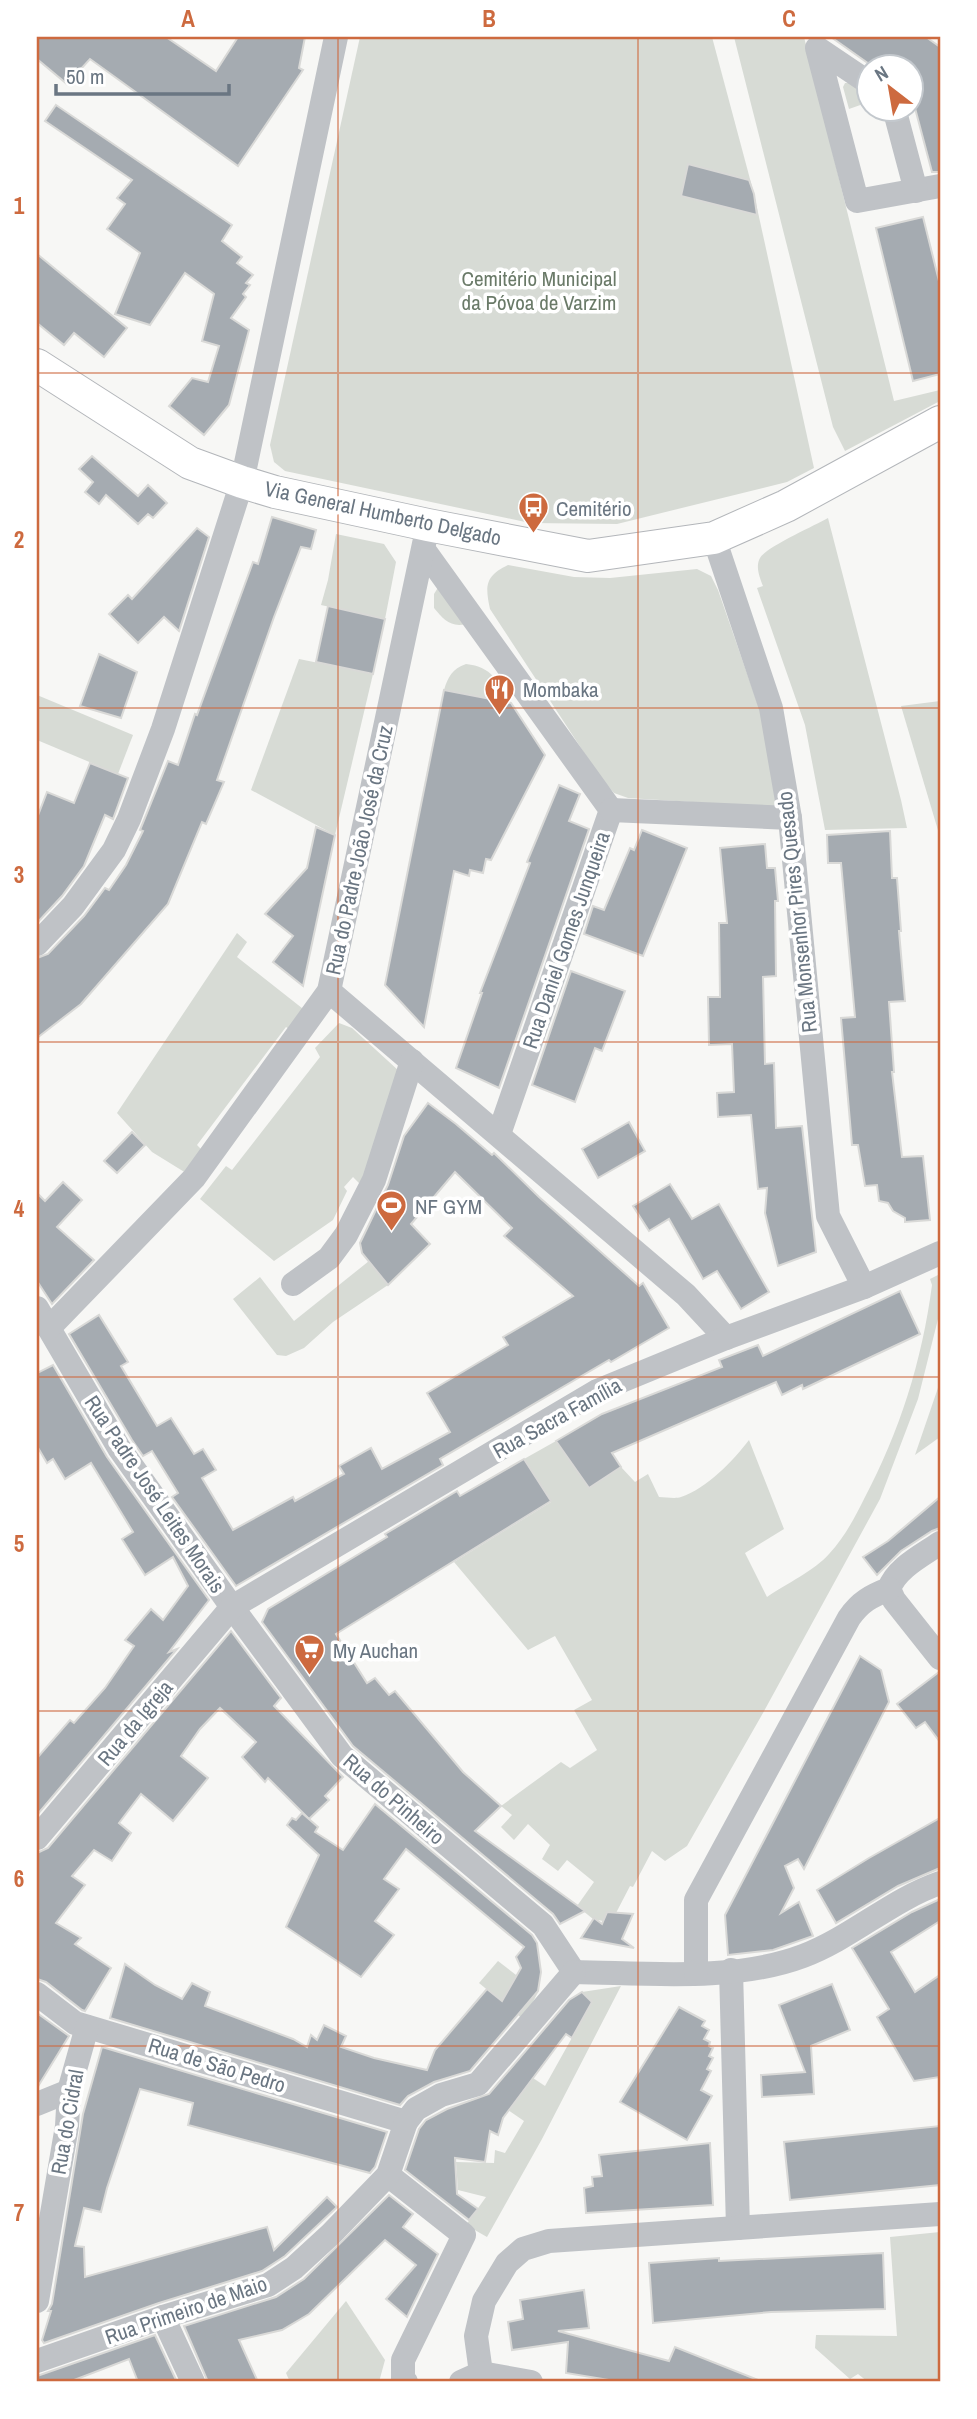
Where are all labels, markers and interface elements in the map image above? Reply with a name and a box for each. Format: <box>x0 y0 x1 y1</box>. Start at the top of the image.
text: A <box>181 3 195 34</box>
text: B <box>482 3 496 34</box>
text: C <box>782 3 796 34</box>
scale bar <box>56 52 229 96</box>
north arrow <box>855 52 925 122</box>
text: N <box>870 59 893 87</box>
text: 50 m <box>66 62 104 91</box>
text: 1 <box>14 190 25 221</box>
park label: Cemitério Municipal da Póvoa de Varzim <box>461 264 617 317</box>
street label: Via General Humberto Delgado <box>262 474 504 552</box>
bus stop icon: Cemitério <box>516 491 550 535</box>
place label: Cemitério <box>556 494 632 523</box>
text: 2 <box>14 524 24 555</box>
restaurant icon: Mombaka <box>483 672 517 716</box>
place label: Mombaka <box>523 675 599 704</box>
street label: Rua do Padre João José da Cruz <box>318 722 400 978</box>
street label: Rua Monsenhor Pires Quesado <box>770 790 824 1034</box>
street label: Rua Daniel Gomes Junqueira <box>515 827 617 1052</box>
text: 3 <box>14 859 24 890</box>
sports icon: NF GYM <box>375 1189 409 1233</box>
place label: NF GYM <box>415 1192 482 1221</box>
text: 4 <box>14 1193 25 1224</box>
street label: Rua Sacra Família <box>488 1371 627 1465</box>
street label: Rua Padre José Leites Morais <box>78 1389 232 1599</box>
text: 5 <box>14 1528 24 1559</box>
supermarket icon: My Auchan <box>293 1633 327 1677</box>
place label: My Auchan <box>333 1636 418 1665</box>
street label: Rua da Igreja <box>91 1674 180 1772</box>
street label: Rua do Pinheiro <box>337 1747 451 1851</box>
text: 6 <box>14 1863 24 1894</box>
street label: Rua de São Pedro <box>145 2030 289 2100</box>
street label: Rua do Cidral <box>43 2067 91 2177</box>
text: 7 <box>14 2197 24 2228</box>
street label: Rua Primeiro de Maio <box>101 2269 271 2351</box>

